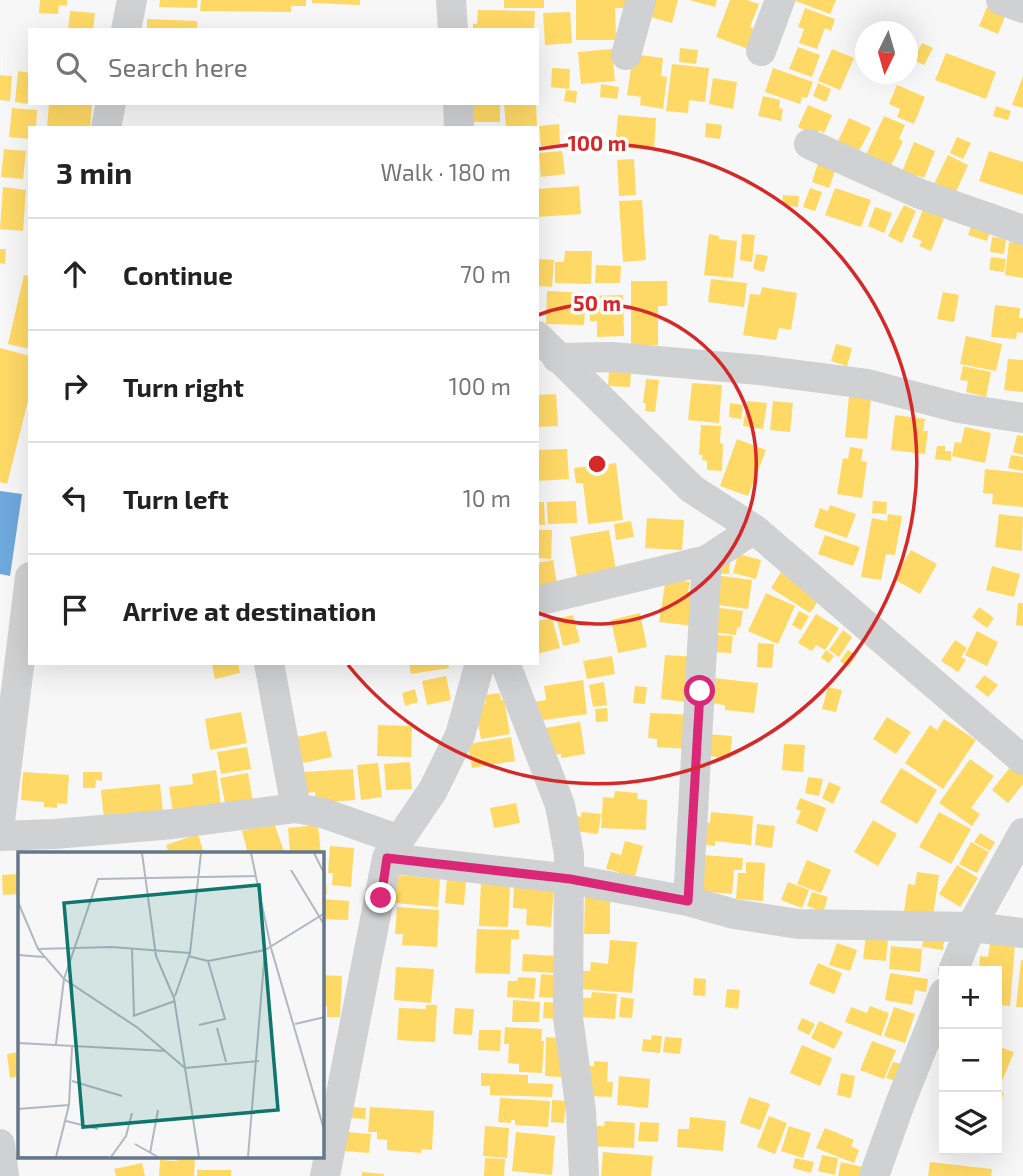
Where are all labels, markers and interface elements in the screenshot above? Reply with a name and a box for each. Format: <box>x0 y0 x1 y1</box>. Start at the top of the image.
north arrow <box>855 21 918 84</box>
search box <box>28 28 539 105</box>
icon: search <box>52 48 90 86</box>
text: Search here <box>108 51 248 82</box>
text: 100 m <box>568 130 626 155</box>
text: 3 min <box>56 154 132 190</box>
text: Walk · 180 m <box>381 158 511 186</box>
icon: ahead <box>56 255 94 293</box>
text: Continue <box>123 259 233 290</box>
text: 70 m <box>460 260 511 288</box>
text: 50 m <box>573 290 621 315</box>
icon: right <box>56 367 94 405</box>
text: Turn right <box>123 371 244 402</box>
text: 100 m <box>449 372 511 400</box>
centre of rings <box>585 452 609 476</box>
icon: left <box>56 479 94 517</box>
text: Turn left <box>123 483 229 514</box>
text: 10 m <box>463 484 511 512</box>
icon: arrive <box>56 591 94 629</box>
text: Arrive at destination <box>123 595 376 626</box>
route start <box>684 675 715 706</box>
inset map <box>18 852 324 1158</box>
route end <box>365 882 396 913</box>
map controls <box>939 966 1002 1155</box>
button: + <box>939 966 1002 1029</box>
button: − <box>939 1029 1002 1092</box>
button: layers <box>939 1092 1002 1155</box>

